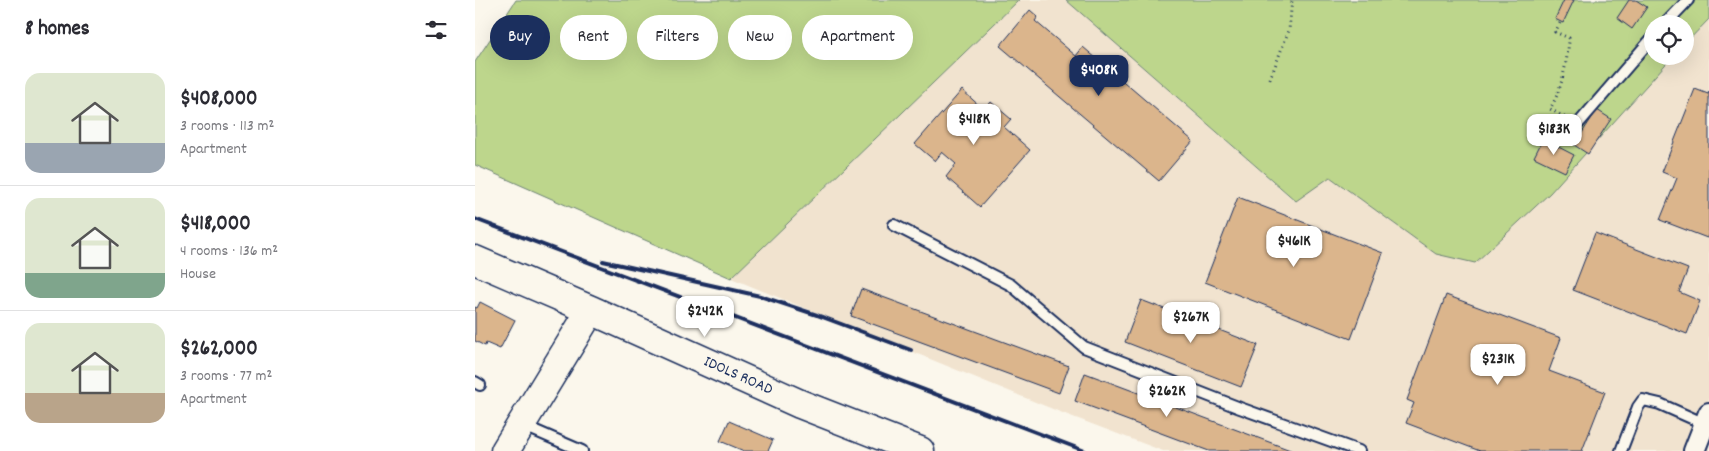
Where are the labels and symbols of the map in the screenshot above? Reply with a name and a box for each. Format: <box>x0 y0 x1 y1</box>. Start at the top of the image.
pin: $408K <box>1064 54 1134 97</box>
pin: $418K <box>939 104 1009 146</box>
pin: $183K <box>1519 114 1589 156</box>
pin: $461K <box>1259 226 1329 268</box>
pin: $242K <box>670 296 740 338</box>
pin: $267K <box>1156 302 1226 344</box>
pin: $231K <box>1463 344 1533 386</box>
street label: IDOLS ROAD <box>700 351 776 401</box>
pin: $262K <box>1132 376 1202 418</box>

